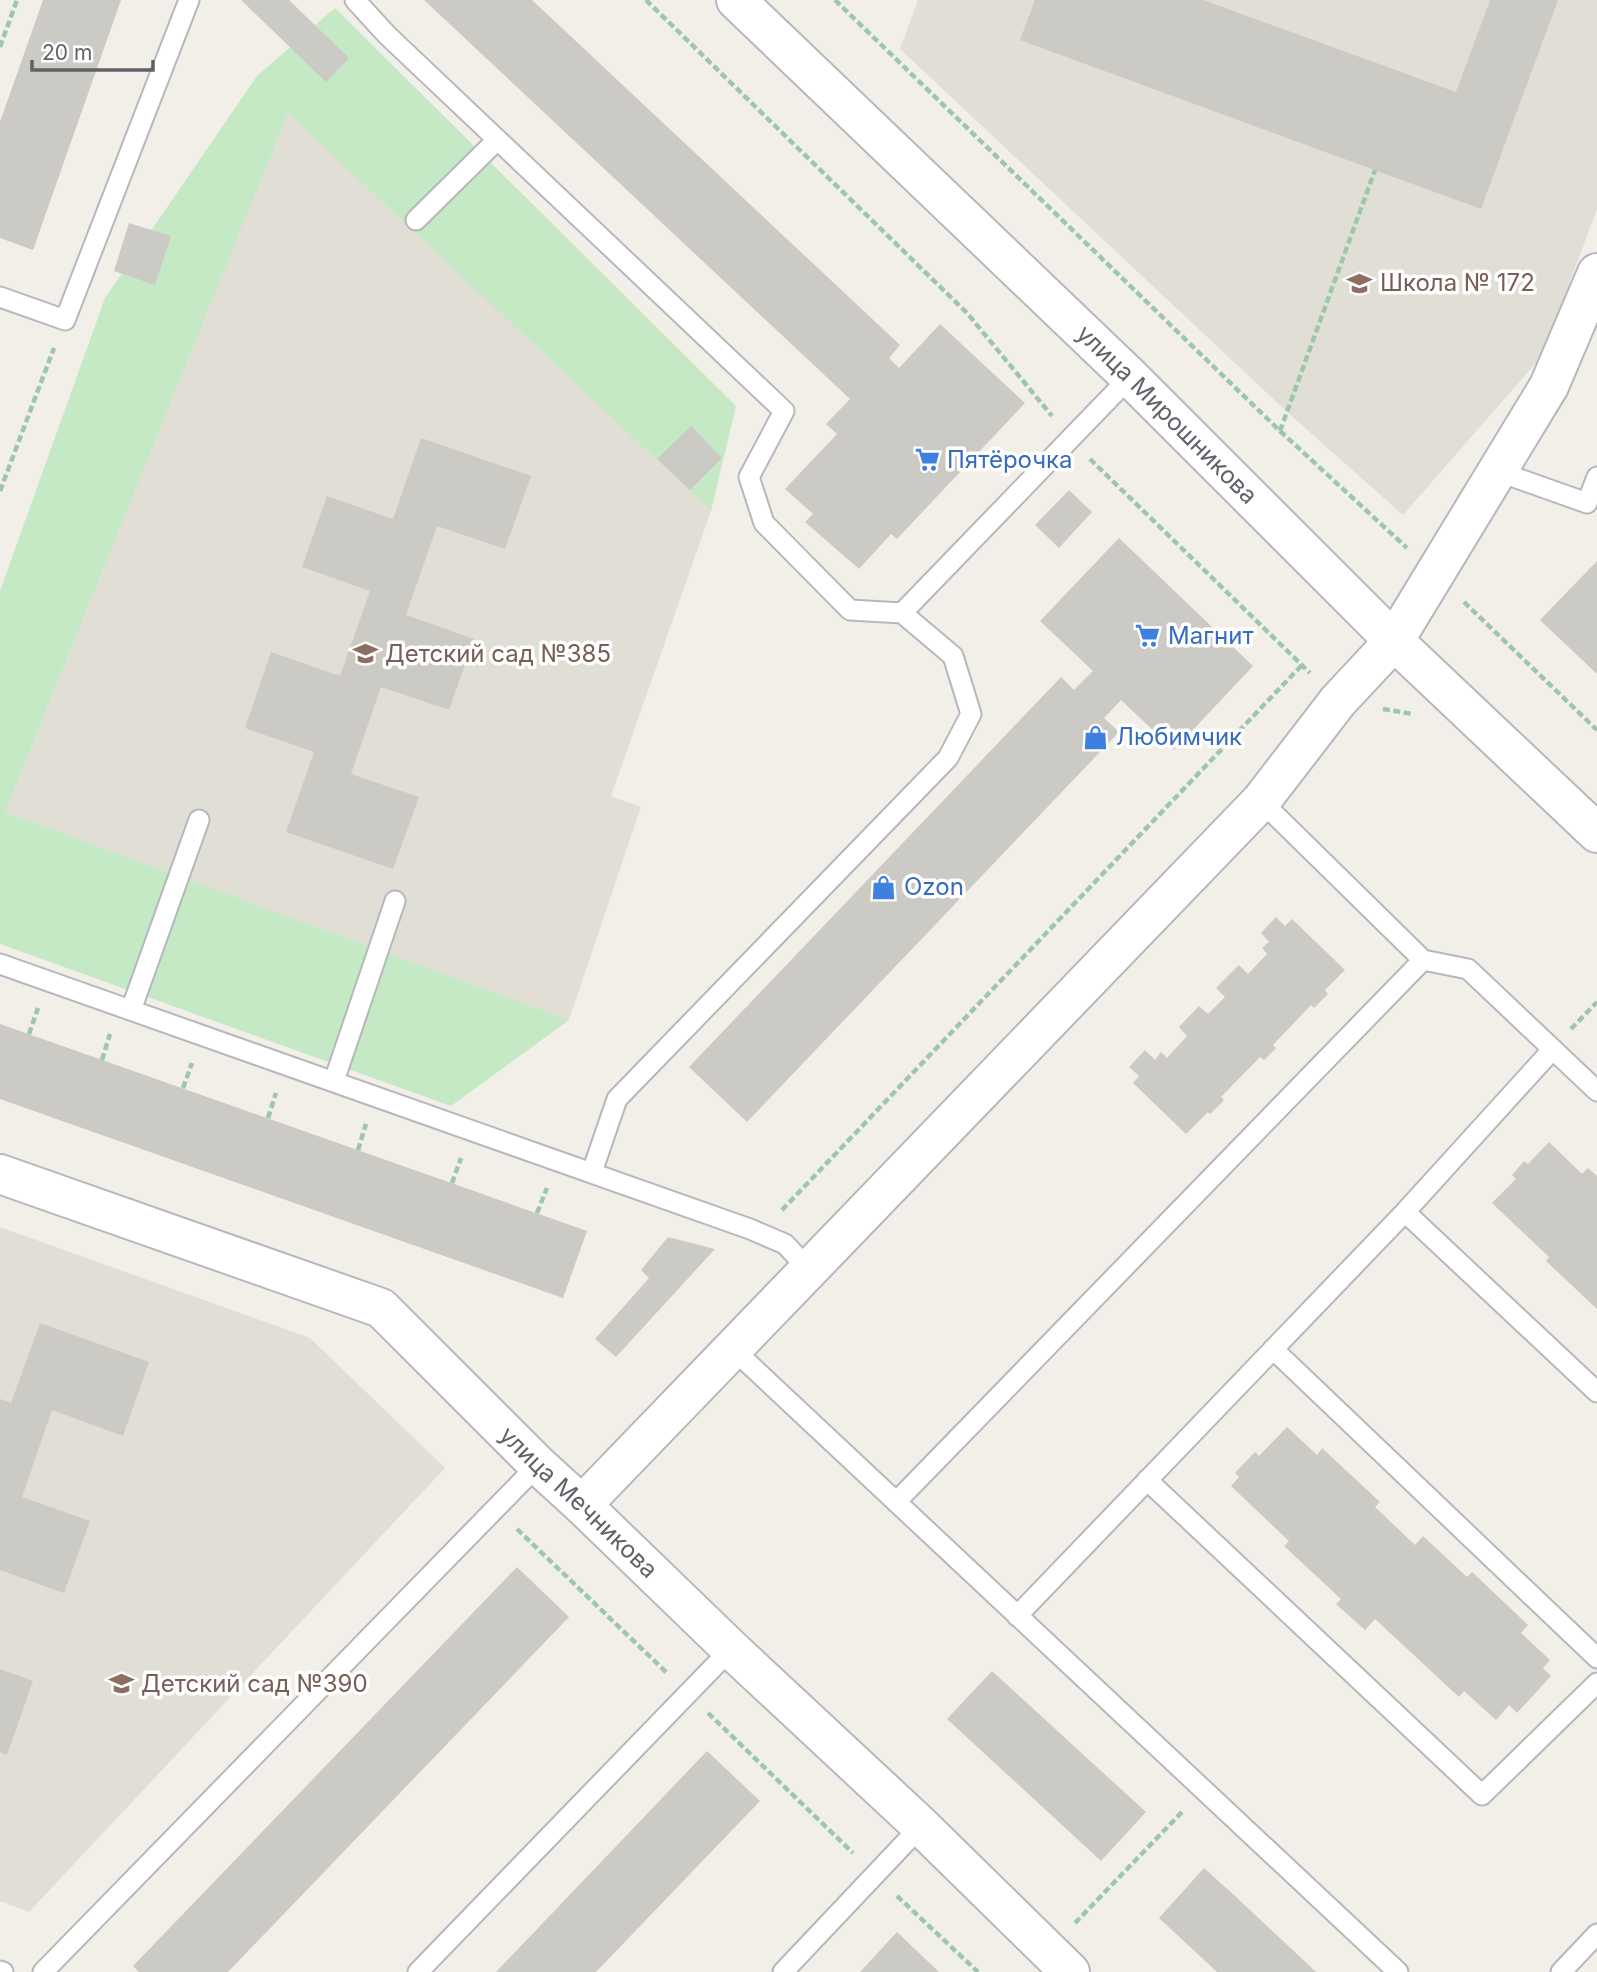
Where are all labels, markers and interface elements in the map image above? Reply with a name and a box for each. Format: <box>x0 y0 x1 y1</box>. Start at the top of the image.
scale bar <box>32 28 152 72</box>
text: 20 m <box>42 40 92 65</box>
place label: Школа № 172 <box>1380 268 1535 297</box>
school or university icon: Школа № 172 <box>1346 269 1374 297</box>
street label: улица Мирошникова <box>1071 319 1263 510</box>
place label: Пятёрочка <box>947 445 1073 474</box>
supermarket icon: Пятёрочка <box>913 446 941 474</box>
place label: Магнит <box>1168 621 1254 650</box>
supermarket icon: Магнит <box>1134 622 1162 650</box>
place label: Детский сад №385 <box>385 639 611 668</box>
school or university icon: Детский сад №385 <box>351 640 379 668</box>
place label: Любимчик <box>1116 722 1242 751</box>
shop icon: Любимчик <box>1082 723 1110 751</box>
place label: Ozon <box>904 872 964 901</box>
shop icon: Ozon <box>870 873 898 901</box>
street label: улица Мечникова <box>494 1420 664 1584</box>
place label: Детский сад №390 <box>141 1669 368 1698</box>
school or university icon: Детский сад №390 <box>107 1670 135 1698</box>

